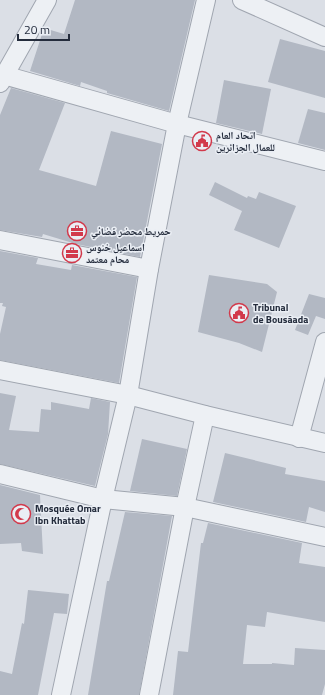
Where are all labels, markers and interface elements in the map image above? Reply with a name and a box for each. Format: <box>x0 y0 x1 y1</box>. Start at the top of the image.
scale bar <box>18 16 69 42</box>
text: 20 m <box>24 20 50 39</box>
place label: اتحاد العام للعمال الجزائرين <box>216 128 275 155</box>
public building icon: اتحاد العام للعمال الجزائرين <box>191 130 213 152</box>
office icon: حمريط محضر قضائي <box>66 220 88 242</box>
place label: حمريط محضر قضائي <box>91 224 171 239</box>
place label: اسماعيل خنوس محام معتمد <box>86 240 145 267</box>
office icon: اسماعيل خنوس محام معتمد <box>61 242 83 264</box>
place label: Tribunal de Bousâada <box>253 300 308 327</box>
public building icon: Tribunal de Bousâada <box>228 302 250 324</box>
place label: Mosquée Omar Ibn Khattab <box>35 501 101 528</box>
mosque icon: Mosquée Omar Ibn Khattab <box>10 503 32 525</box>

